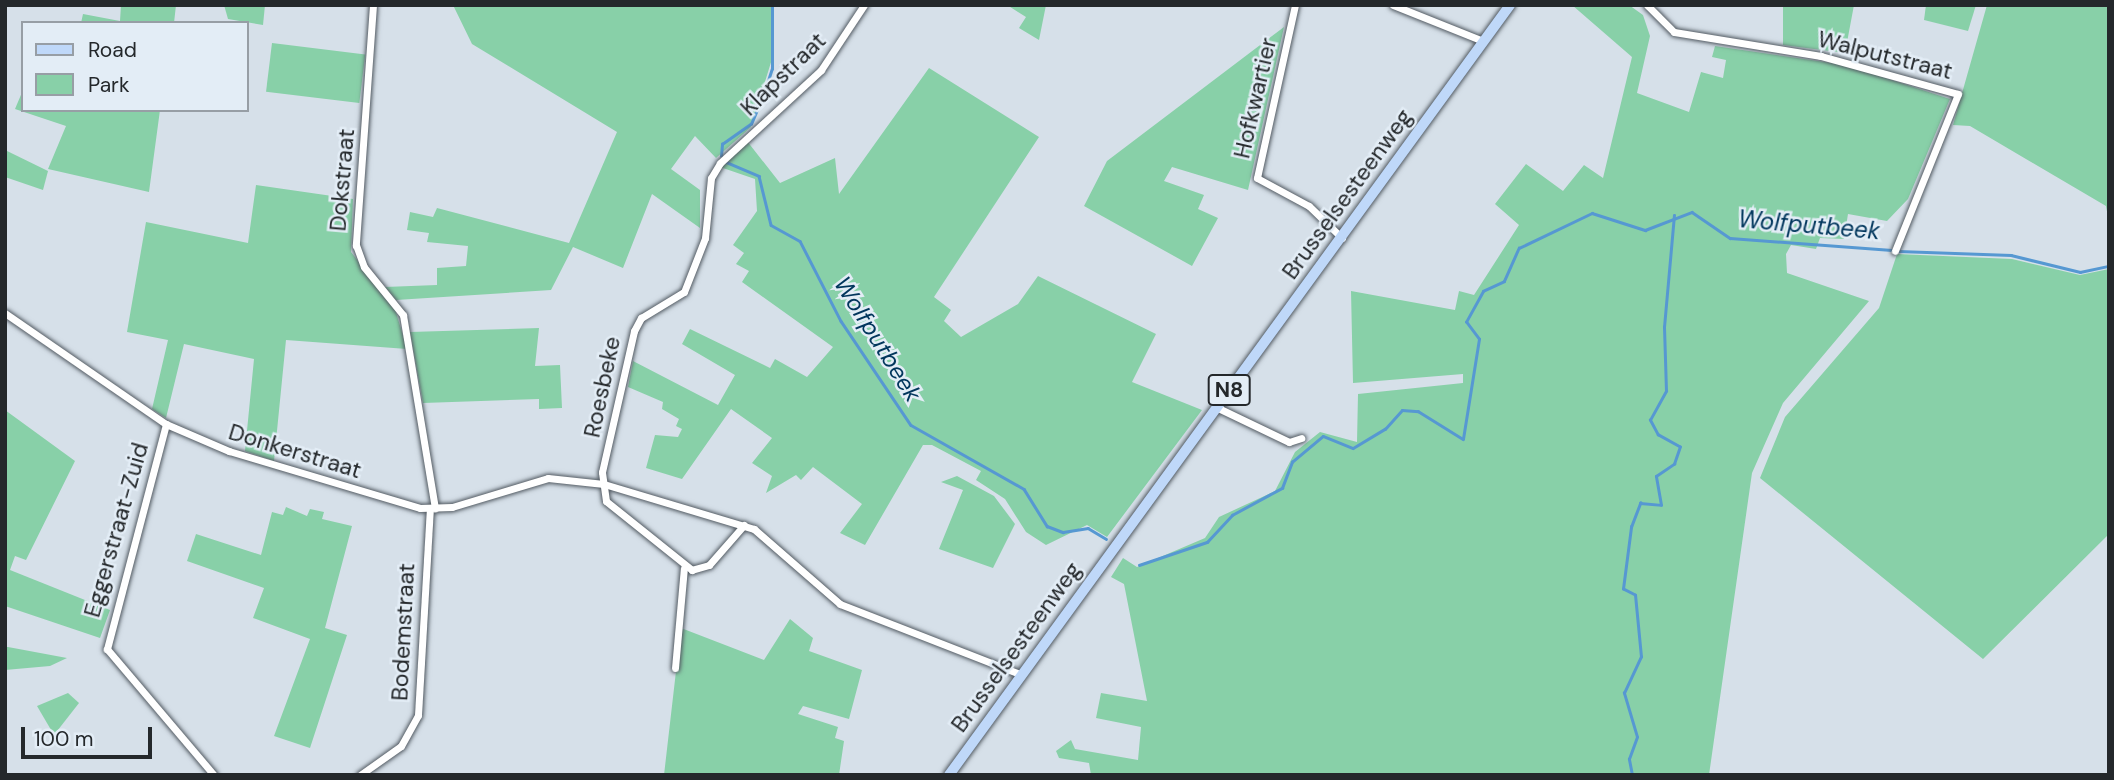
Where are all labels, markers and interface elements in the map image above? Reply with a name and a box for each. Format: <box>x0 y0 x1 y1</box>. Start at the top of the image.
legend <box>21 21 248 112</box>
street label: Walputstraat <box>1815 25 1955 85</box>
street label: Klapstraat <box>735 27 831 121</box>
street label: Hofkwartier <box>1228 35 1282 161</box>
text: Road <box>88 36 137 64</box>
text: Park <box>88 71 129 99</box>
street label: Brusselsesteenweg <box>1276 104 1418 284</box>
street label: Dokstraat <box>324 128 360 232</box>
water label: Wolfputbeek <box>1737 204 1881 246</box>
water label: Wolfputbeek <box>828 271 928 407</box>
street label: Roesbeke <box>578 334 626 440</box>
road number: N8 <box>1206 372 1252 408</box>
street label: Donkerstraat <box>225 418 365 484</box>
street label: Eggerstraat-Zuid <box>78 440 154 620</box>
street label: Brusselsesteenweg <box>945 557 1087 737</box>
street label: Bodemstraat <box>386 562 420 702</box>
scale bar <box>24 714 156 758</box>
text: 100 m <box>34 725 94 753</box>

